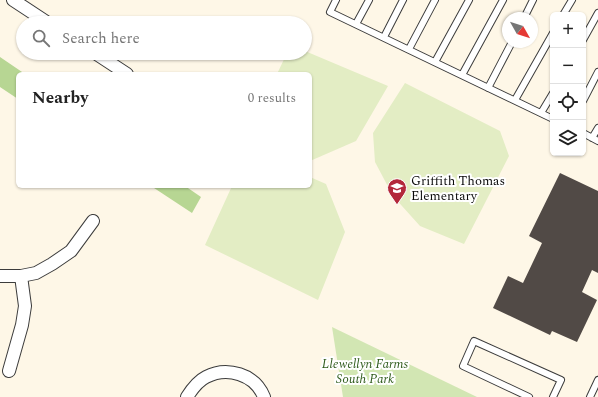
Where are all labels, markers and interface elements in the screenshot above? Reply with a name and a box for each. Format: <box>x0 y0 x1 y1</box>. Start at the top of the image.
north arrow <box>502 12 538 48</box>
map controls <box>550 12 586 156</box>
button: + <box>550 12 586 48</box>
search box <box>16 16 312 60</box>
icon: search <box>30 27 52 49</box>
text: Search here <box>62 27 140 50</box>
button: − <box>550 48 586 84</box>
button: locate <box>550 84 586 120</box>
text: Nearby <box>32 85 88 111</box>
text: 0 results <box>248 88 296 108</box>
button: layers <box>550 120 586 156</box>
place label: Griffith Thomas Elementary <box>411 171 505 206</box>
school or university icon: Griffith Thomas Elementary <box>386 177 408 205</box>
park label: Llewellyn Farms South Park <box>322 354 409 389</box>

